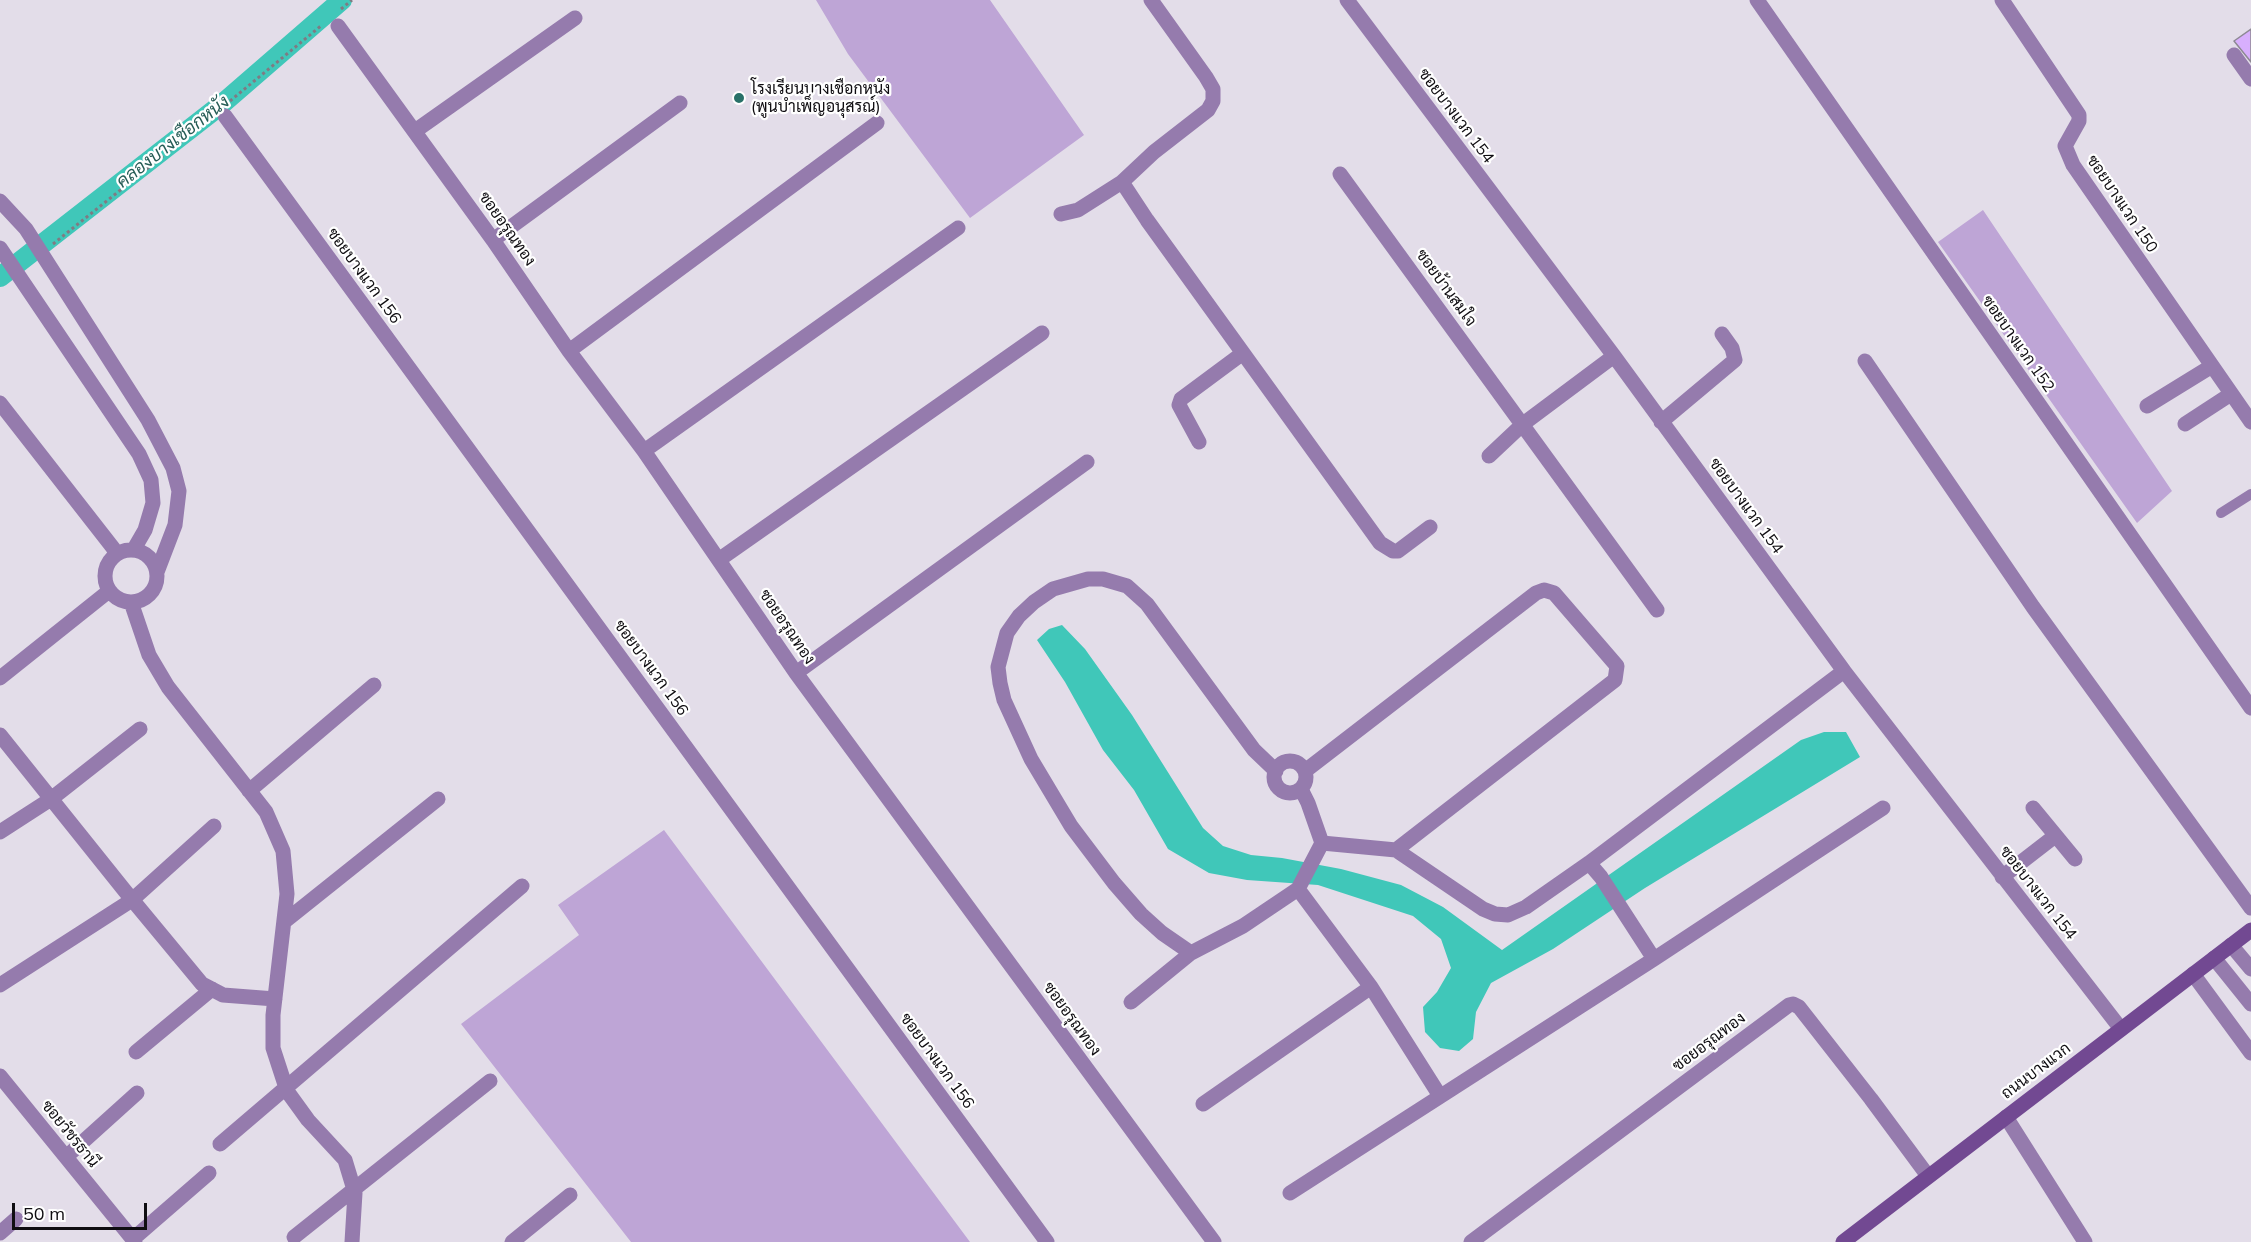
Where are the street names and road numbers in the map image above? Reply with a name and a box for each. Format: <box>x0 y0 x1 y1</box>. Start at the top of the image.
street label: ซอยบางแวก 154 <box>1414 65 1498 167</box>
street label: ซอยบางแวก 150 <box>2082 152 2162 256</box>
street label: ซอยอรุณทอง <box>474 188 540 270</box>
street label: ซอยบางแวก 156 <box>323 224 405 328</box>
street label: ซอยบ้านสมใจ <box>1412 246 1480 330</box>
street label: ซอยบางแวก 152 <box>1978 292 2058 396</box>
street label: ซอยบางแวก 154 <box>1705 454 1787 558</box>
street label: ซอยอรุณทอง <box>755 586 819 668</box>
street label: ซอยบางแวก 156 <box>610 616 692 720</box>
street label: ซอยบางแวก 154 <box>1996 842 2080 944</box>
street label: ซอยอรุณทอง <box>1039 979 1105 1059</box>
street label: ซอยอรุณทอง <box>1669 1008 1749 1076</box>
street label: ซอยบางแวก 156 <box>896 1009 978 1113</box>
street label: ถนนบางแวก <box>1998 1039 2074 1103</box>
street label: ซอยวัชรธานี <box>37 1097 103 1171</box>

